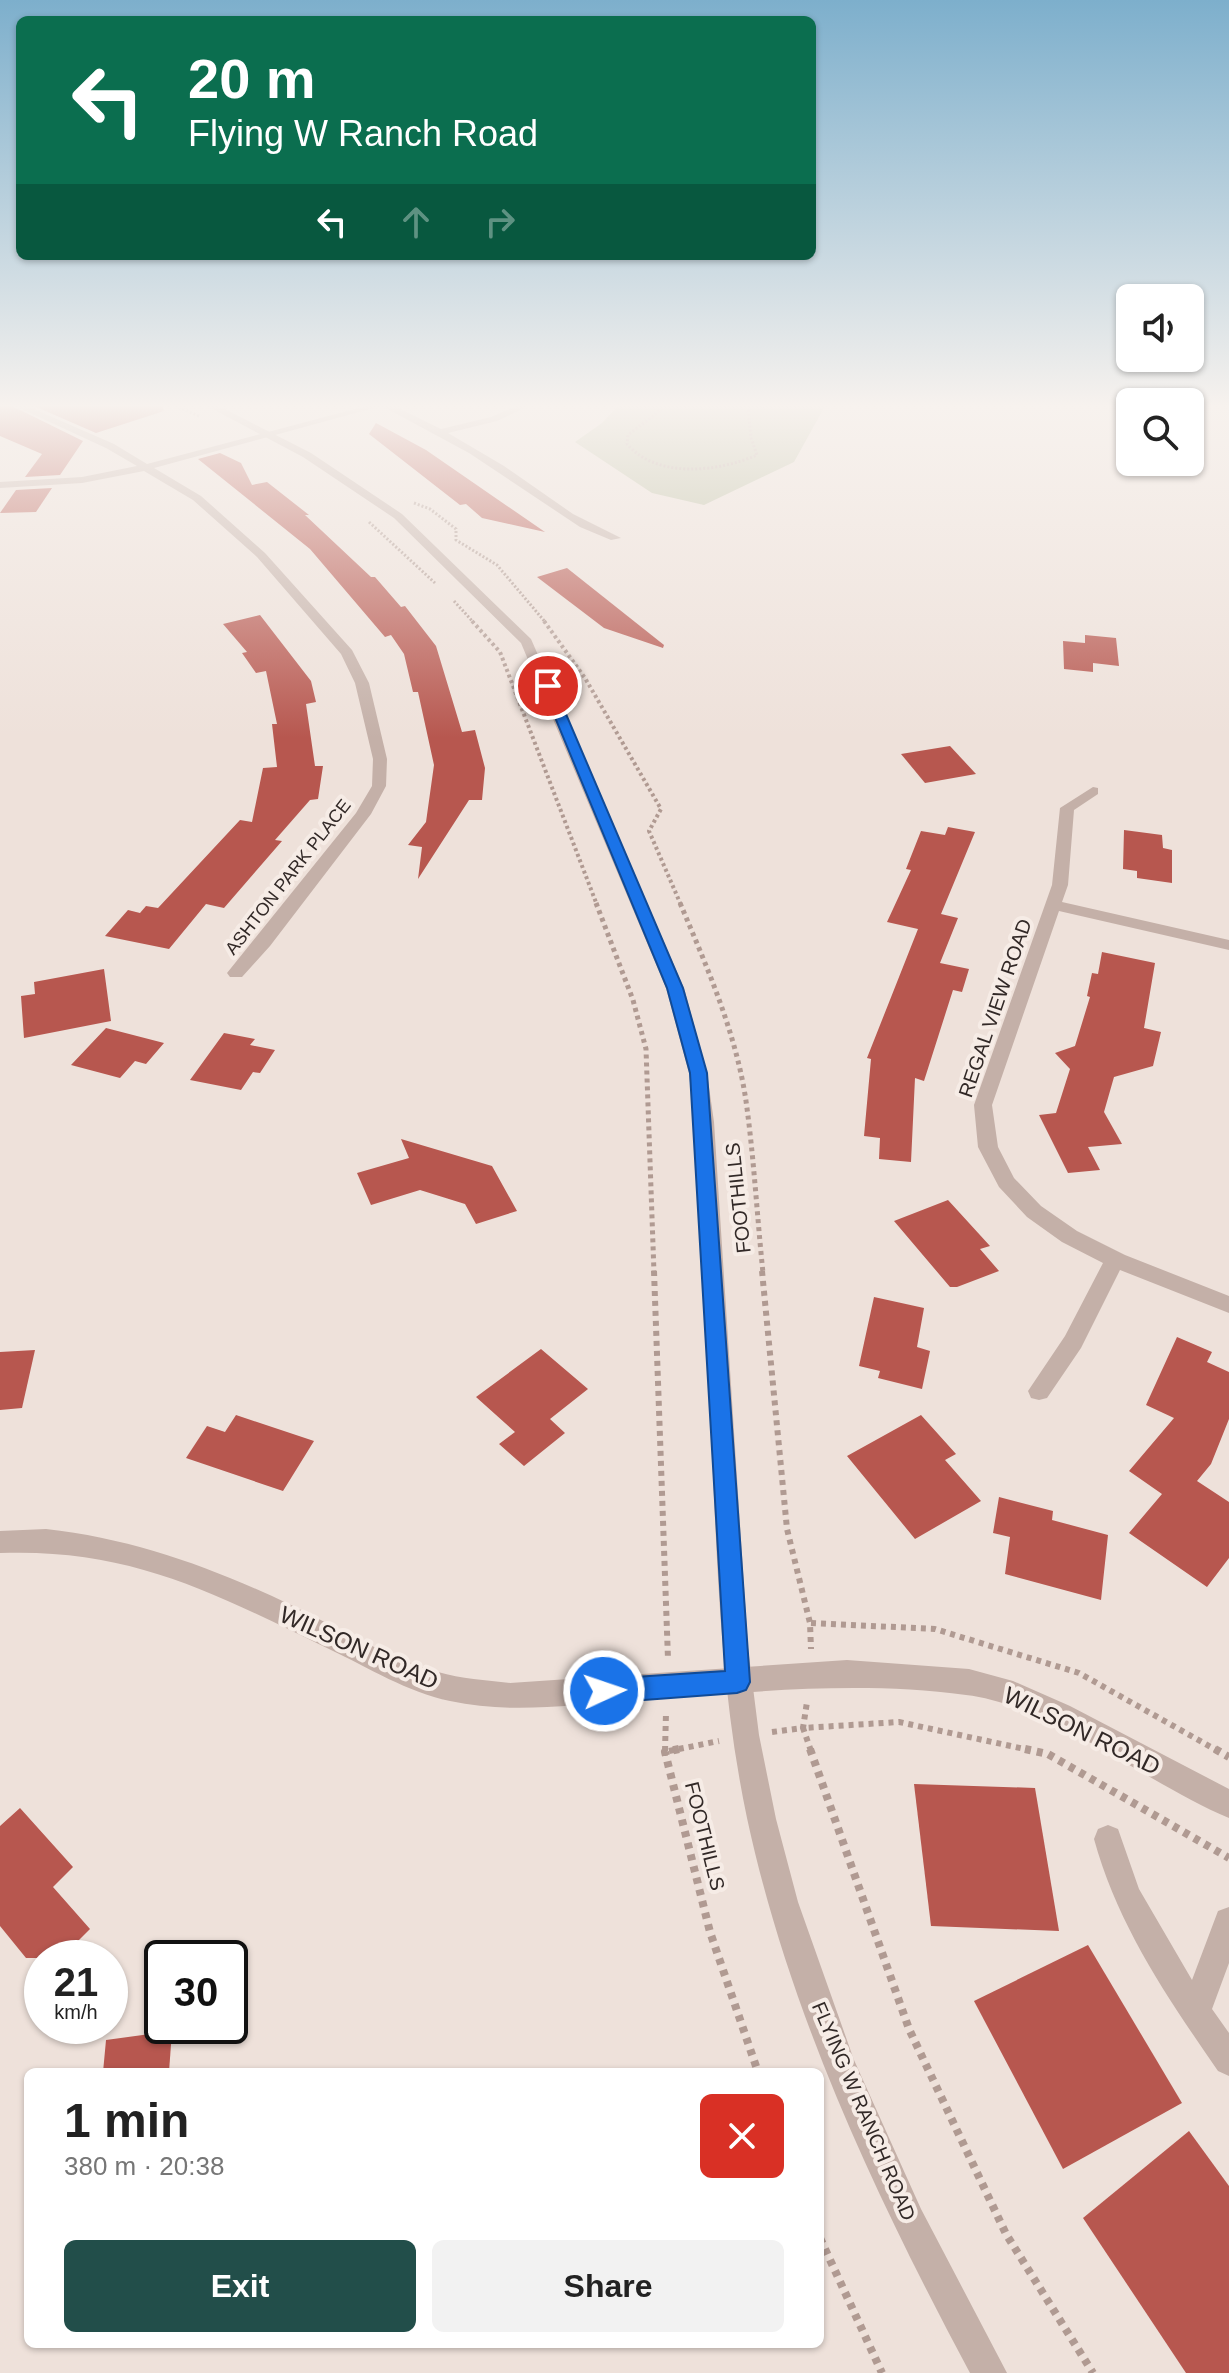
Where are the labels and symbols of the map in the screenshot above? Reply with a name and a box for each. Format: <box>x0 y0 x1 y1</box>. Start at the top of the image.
pin <box>514 652 582 720</box>
street label: ASHTON PARK PLACE <box>221 795 355 959</box>
street label: REGAL VIEW ROAD <box>954 916 1036 1100</box>
street label: FOOTHILLS <box>721 1142 755 1254</box>
street label: WILSON ROAD <box>276 1600 443 1695</box>
position arrow <box>562 1649 646 1733</box>
street label: WILSON ROAD <box>1000 1681 1165 1780</box>
street label: FOOTHILLS <box>681 1779 729 1893</box>
speed limit sign: 30 <box>144 1940 248 2044</box>
street label: FLYING W RANCH ROAD <box>808 1998 920 2224</box>

